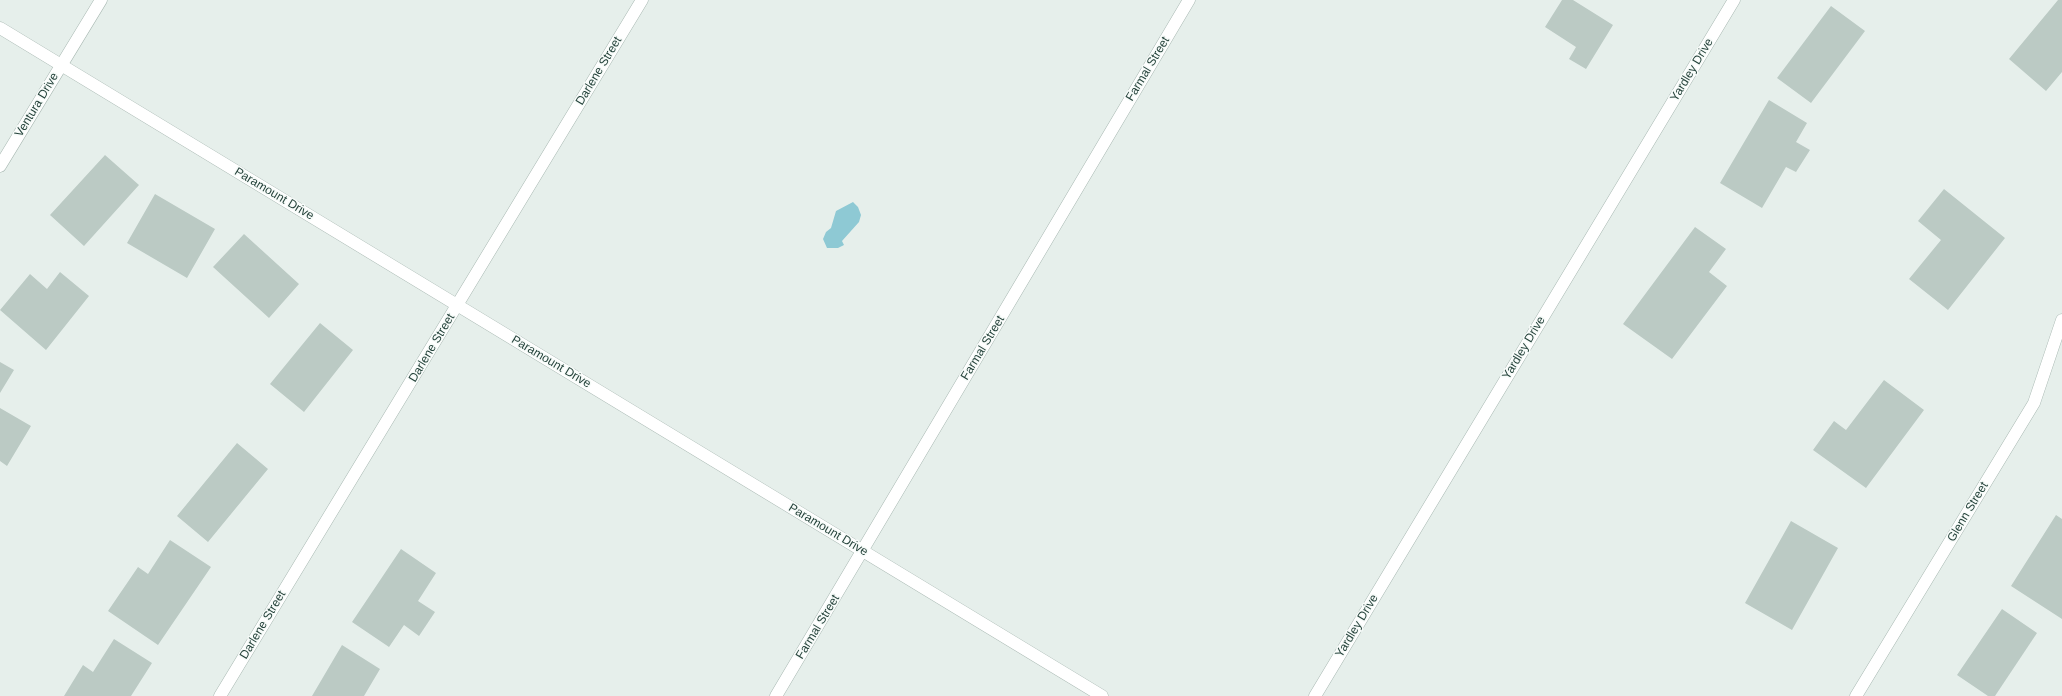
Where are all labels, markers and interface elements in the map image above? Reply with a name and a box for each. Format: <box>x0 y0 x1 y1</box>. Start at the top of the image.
street label: Darlene Street <box>573 34 625 108</box>
street label: Farmal Street <box>1123 34 1173 104</box>
street label: Yardley Drive <box>1668 36 1716 104</box>
street label: Ventura Drive <box>12 70 62 140</box>
street label: Paramount Drive <box>232 165 316 223</box>
street label: Darlene Street <box>406 311 458 385</box>
street label: Farmal Street <box>958 313 1008 383</box>
street label: Yardley Drive <box>1500 314 1548 382</box>
street label: Paramount Drive <box>509 333 593 391</box>
street label: Glenn Street <box>1944 479 1992 545</box>
street label: Paramount Drive <box>786 501 870 559</box>
street label: Darlene Street <box>237 588 289 662</box>
street label: Farmal Street <box>793 592 843 662</box>
street label: Yardley Drive <box>1333 592 1381 660</box>

